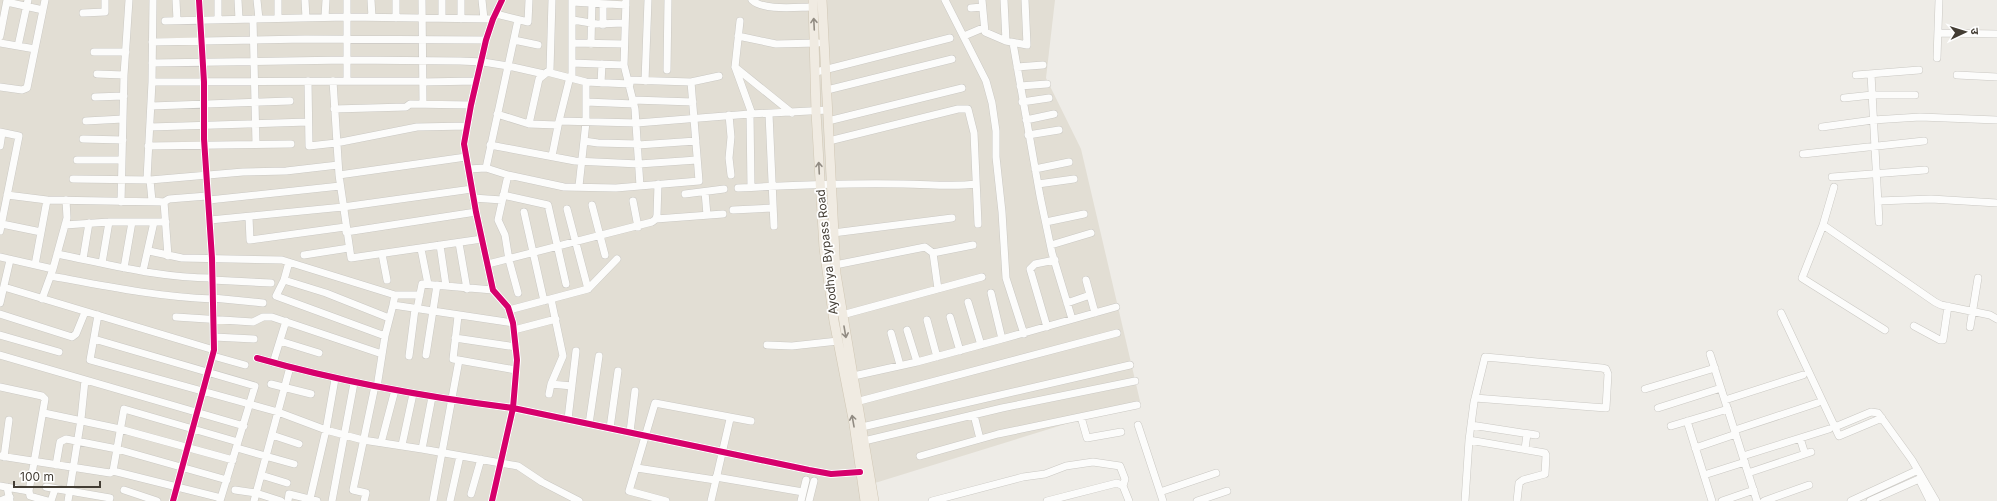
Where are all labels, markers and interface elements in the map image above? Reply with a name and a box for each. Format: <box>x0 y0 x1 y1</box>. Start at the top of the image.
north arrow <box>1945 12 1985 52</box>
one-way arrow <box>811 18 818 31</box>
text: उ <box>1968 28 1982 36</box>
one-way arrow <box>815 162 823 175</box>
street label: Ayodhya Bypass Road <box>812 189 841 316</box>
one-way arrow <box>841 325 849 338</box>
one-way arrow <box>849 415 857 428</box>
scale bar <box>14 463 100 489</box>
text: 100 m <box>20 469 54 484</box>

